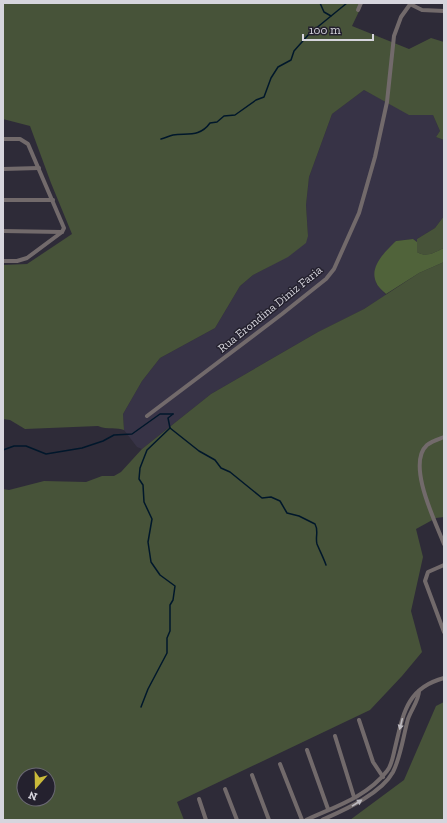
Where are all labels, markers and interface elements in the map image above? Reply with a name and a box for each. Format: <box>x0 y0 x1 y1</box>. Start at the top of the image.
scale bar <box>303 16 373 42</box>
text: 100 m <box>309 23 341 37</box>
street label: Rua Erondina Diniz Faria <box>215 263 325 355</box>
one-way arrow <box>398 718 404 730</box>
north arrow <box>16 767 56 807</box>
text: N <box>26 788 39 803</box>
one-way arrow <box>351 799 363 806</box>

